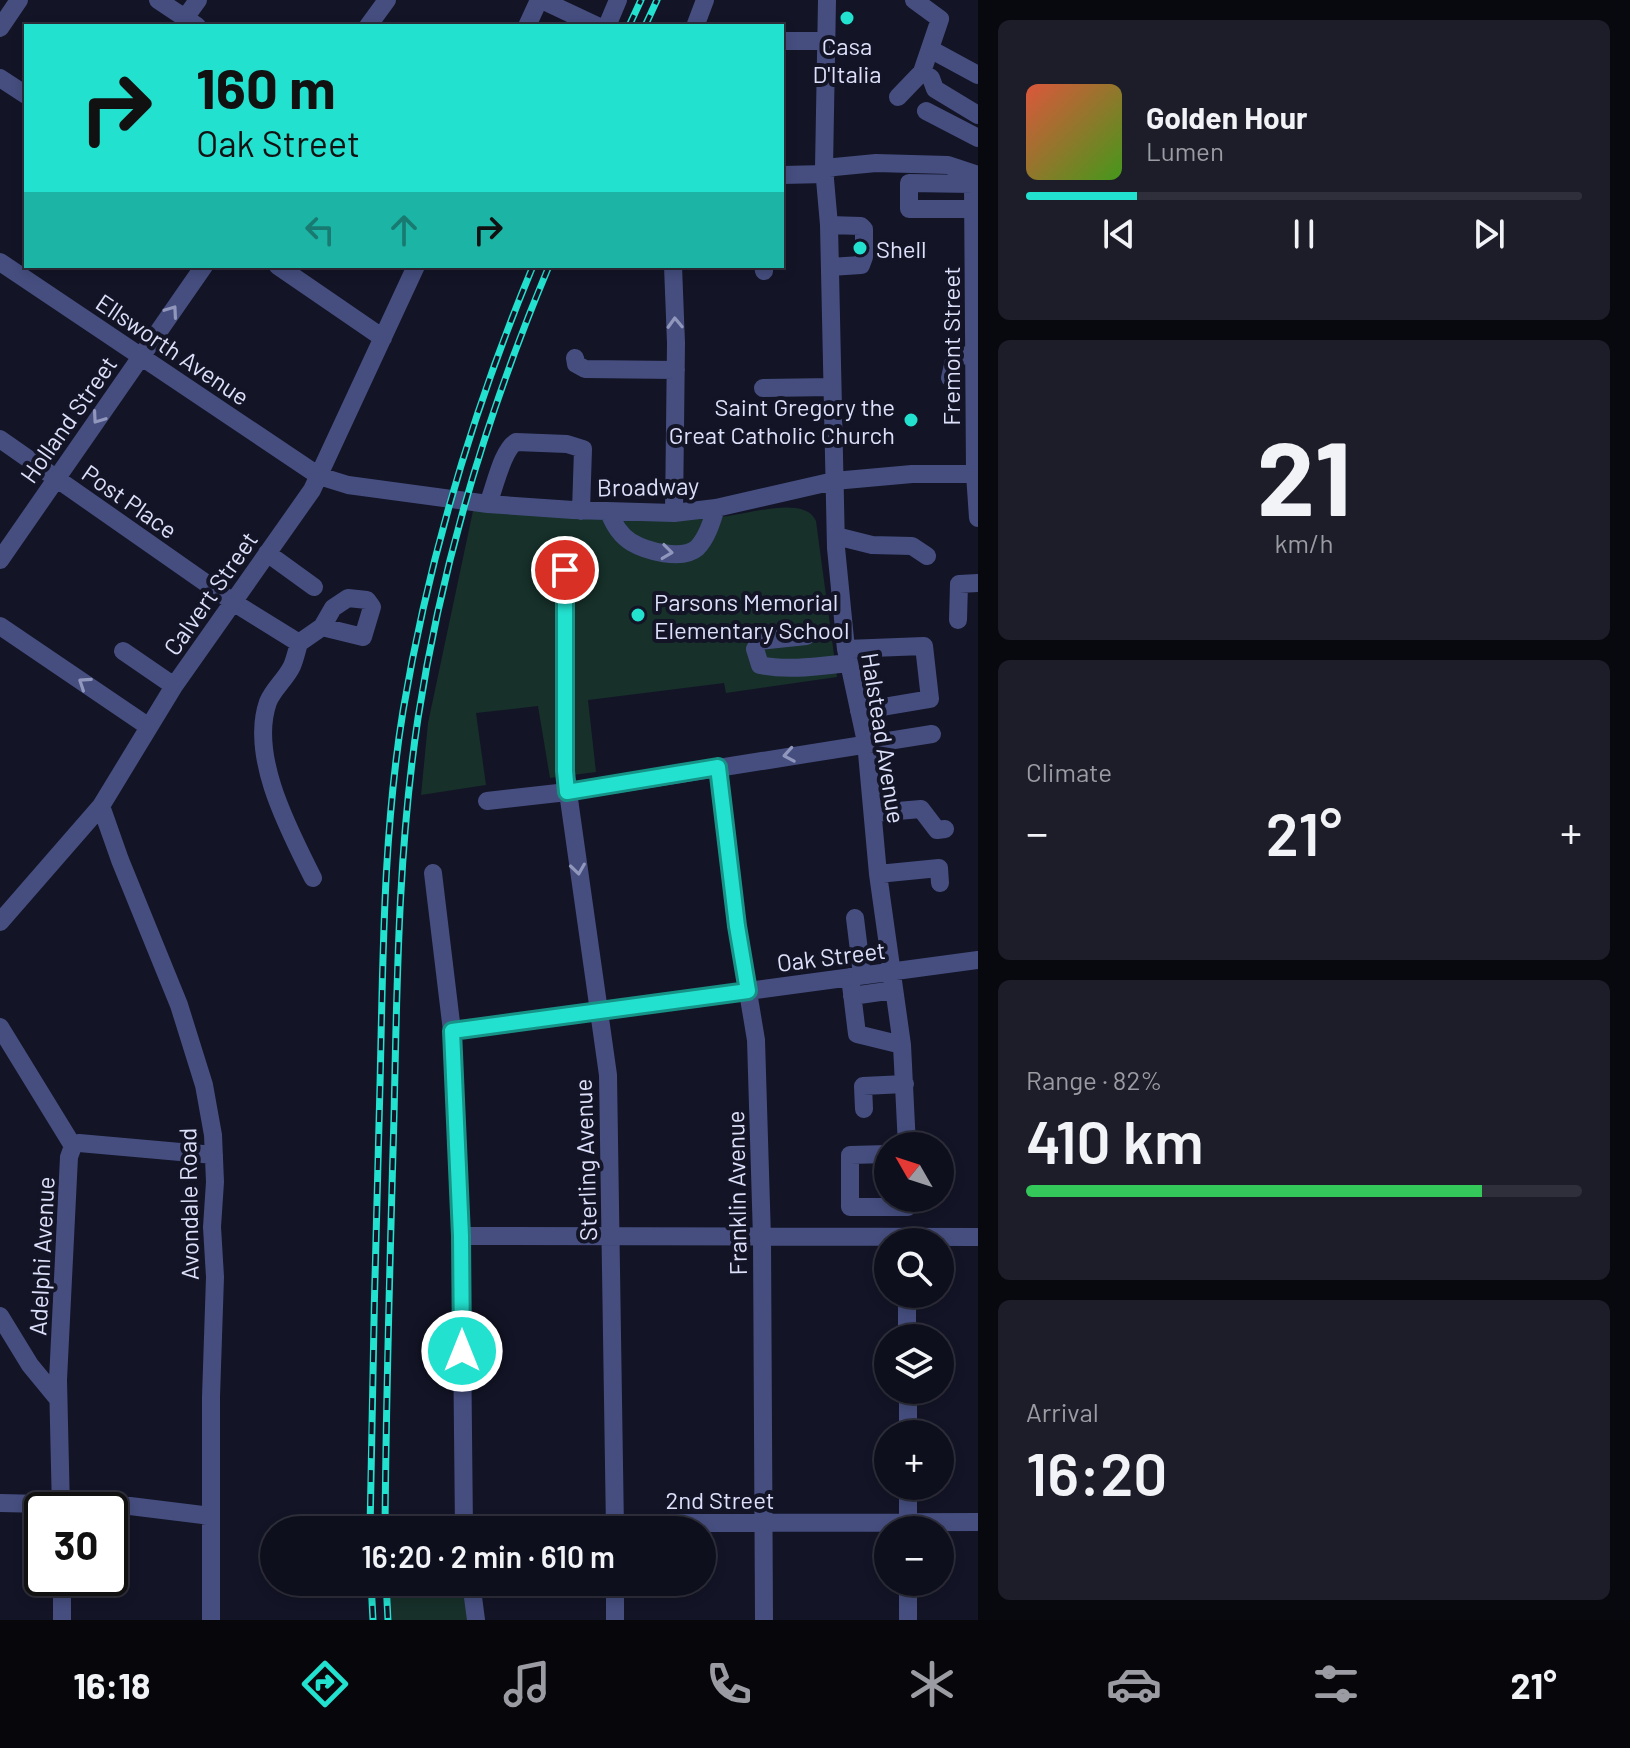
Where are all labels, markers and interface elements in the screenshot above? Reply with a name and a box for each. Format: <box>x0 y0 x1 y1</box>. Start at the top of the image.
marker: Casa D'Italia <box>838 9 856 27</box>
place label: Casa D'Italia <box>812 31 882 88</box>
text: 160 m <box>196 53 336 120</box>
icon: right <box>64 56 168 160</box>
text: Golden Hour <box>1146 99 1308 135</box>
text: Oak Street <box>196 121 360 164</box>
text: Lumen <box>1146 135 1224 166</box>
icon: left <box>298 208 342 252</box>
icon: ahead <box>382 208 426 252</box>
icon: right <box>466 208 510 252</box>
icon: previous <box>1097 212 1141 256</box>
icon: pause <box>1282 212 1326 256</box>
icon: next <box>1467 212 1511 256</box>
place label: Shell <box>876 234 927 263</box>
marker: Shell <box>851 239 869 257</box>
street label: Fremont Street <box>936 266 965 426</box>
street label: Ellsworth Avenue <box>91 287 255 411</box>
one-way arrow <box>162 306 177 320</box>
one-way arrow <box>666 316 683 329</box>
street label: Holland Street <box>14 350 122 488</box>
place label: Saint Gregory the Great Catholic Church <box>669 392 895 449</box>
one-way arrow <box>93 409 108 423</box>
marker: Saint Gregory the Great Catholic Church <box>902 411 920 429</box>
text: 21 <box>1257 412 1351 537</box>
street label: Post Place <box>77 458 183 544</box>
street label: Broadway <box>597 471 699 501</box>
street label: Calvert Street <box>157 526 263 660</box>
text: km/h <box>1275 527 1333 558</box>
pin <box>531 536 599 604</box>
one-way arrow <box>660 543 674 560</box>
icon: arrive <box>543 548 587 592</box>
place label: Parsons Memorial Elementary School <box>654 587 849 644</box>
marker: Parsons Memorial Elementary School <box>629 606 647 624</box>
street label: Halstead Avenue <box>856 651 912 825</box>
one-way arrow <box>79 678 93 693</box>
one-way arrow <box>782 746 796 763</box>
text: Climate <box>1026 756 1112 787</box>
text: 21° <box>1266 796 1342 868</box>
text: − <box>1026 805 1048 858</box>
text: + <box>1560 805 1582 858</box>
one-way arrow <box>569 862 586 876</box>
street label: Oak Street <box>775 935 887 977</box>
text: Range · 82% <box>1026 1064 1162 1095</box>
street label: Sterling Avenue <box>568 1078 602 1242</box>
text: 410 km <box>1026 1104 1204 1176</box>
street label: Franklin Avenue <box>720 1110 752 1276</box>
street label: Avondale Road <box>172 1128 204 1280</box>
north arrow <box>874 1132 954 1212</box>
map controls <box>874 1132 954 1596</box>
street label: Adelphi Avenue <box>22 1176 60 1336</box>
button: search <box>874 1228 954 1308</box>
position arrow <box>420 1309 504 1393</box>
button: layers <box>874 1324 954 1404</box>
text: Arrival <box>1026 1396 1099 1427</box>
button: + <box>874 1420 954 1500</box>
text: 16:20 <box>1026 1436 1167 1508</box>
street label: 2nd Street <box>665 1485 775 1514</box>
speed limit sign: 30 <box>24 1492 128 1596</box>
button: − <box>874 1516 954 1596</box>
text: 16:20 · 2 min · 610 m <box>361 1538 615 1574</box>
icon: directions <box>297 1656 353 1712</box>
icon: music <box>499 1656 555 1712</box>
icon: phone <box>701 1656 757 1712</box>
icon: climate <box>904 1656 960 1712</box>
icon: car <box>1106 1656 1162 1712</box>
icon: filters <box>1308 1656 1364 1712</box>
text: 16:18 <box>73 1663 151 1706</box>
text: 21° <box>1511 1663 1557 1706</box>

